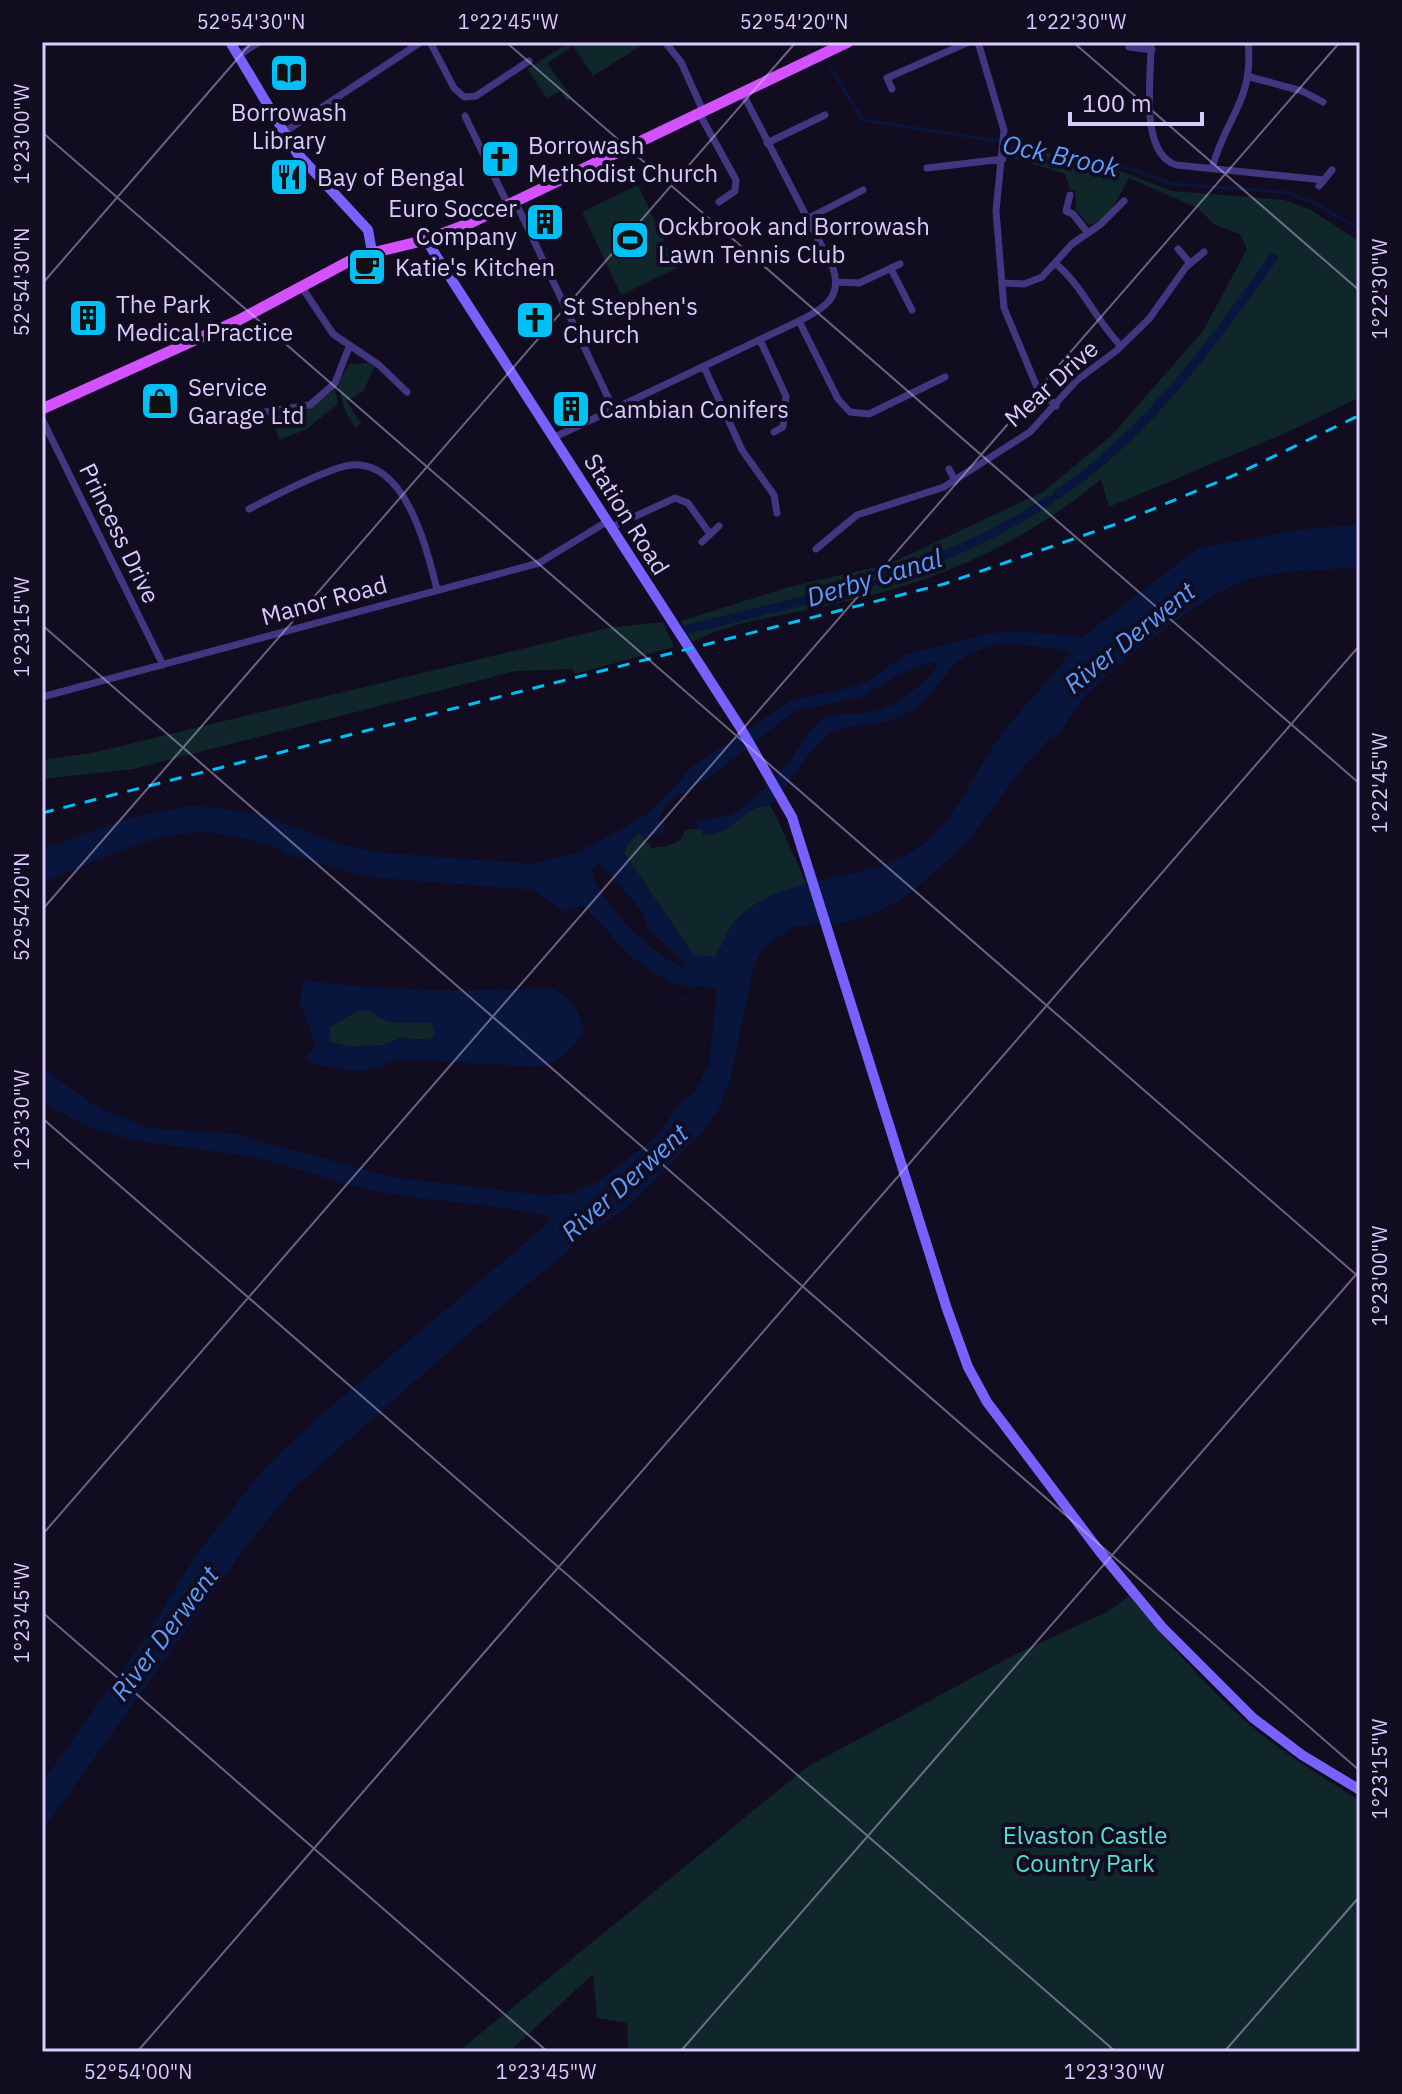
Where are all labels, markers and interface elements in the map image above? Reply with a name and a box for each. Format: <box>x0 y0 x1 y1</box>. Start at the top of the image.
text: 52°54'30"N <box>197 8 305 35</box>
text: 1°22'45"W <box>458 8 559 35</box>
text: 52°54'20"N <box>740 8 848 35</box>
text: 1°22'30"W <box>1026 8 1127 35</box>
library icon: Borrowash Library <box>268 52 310 94</box>
scale bar <box>1070 76 1202 126</box>
text: 1°23'00"W <box>8 83 35 184</box>
text: 100 m <box>1082 87 1152 119</box>
place label: Borrowash Library <box>231 96 347 156</box>
water label: Ock Brook <box>1000 126 1123 184</box>
place label: Borrowash Methodist Church <box>528 129 718 189</box>
church icon: Borrowash Methodist Church <box>479 138 521 180</box>
restaurant icon: Bay of Bengal <box>268 156 310 198</box>
place label: Bay of Bengal <box>317 161 464 193</box>
place label: Euro Soccer Company <box>388 192 517 252</box>
building icon: Euro Soccer Company <box>524 201 566 243</box>
place label: Ockbrook and Borrowash Lawn Tennis Club <box>658 210 930 270</box>
sports icon: Ockbrook and Borrowash Lawn Tennis Club <box>609 219 651 261</box>
text: 52°54'30"N <box>8 228 35 336</box>
text: 1°22'30"W <box>1366 238 1393 339</box>
cafe icon: Katie's Kitchen <box>346 246 388 288</box>
place label: Katie's Kitchen <box>395 251 555 283</box>
place label: The Park Medical Practice <box>116 288 293 348</box>
place label: St Stephen's Church <box>563 290 698 350</box>
building icon: The Park Medical Practice <box>67 297 109 339</box>
church icon: St Stephen's Church <box>514 299 556 341</box>
street label: Mear Drive <box>997 332 1105 434</box>
place label: Service Garage Ltd <box>188 371 304 431</box>
shop icon: Service Garage Ltd <box>139 380 181 422</box>
building icon: Cambian Conifers <box>550 388 592 430</box>
place label: Cambian Conifers <box>599 393 789 425</box>
street label: Station Road <box>577 447 677 581</box>
street label: Princess Drive <box>72 457 168 609</box>
water label: Derby Canal <box>802 540 946 614</box>
street label: Manor Road <box>258 568 390 632</box>
water label: River Derwent <box>1056 573 1202 700</box>
text: 1°23'15"W <box>8 576 35 677</box>
text: 1°22'45"W <box>1366 732 1393 833</box>
text: 52°54'20"N <box>8 853 35 961</box>
text: 1°23'30"W <box>8 1069 35 1170</box>
water label: River Derwent <box>553 1116 695 1248</box>
text: 1°23'00"W <box>1366 1225 1393 1326</box>
water label: River Derwent <box>102 1559 226 1707</box>
text: 1°23'45"W <box>8 1562 35 1663</box>
text: 1°23'15"W <box>1366 1718 1393 1819</box>
park label: Elvaston Castle Country Park <box>1003 1819 1167 1879</box>
text: 52°54'00"N <box>84 2058 192 2085</box>
text: 1°23'45"W <box>496 2058 597 2085</box>
text: 1°23'30"W <box>1064 2058 1165 2085</box>

